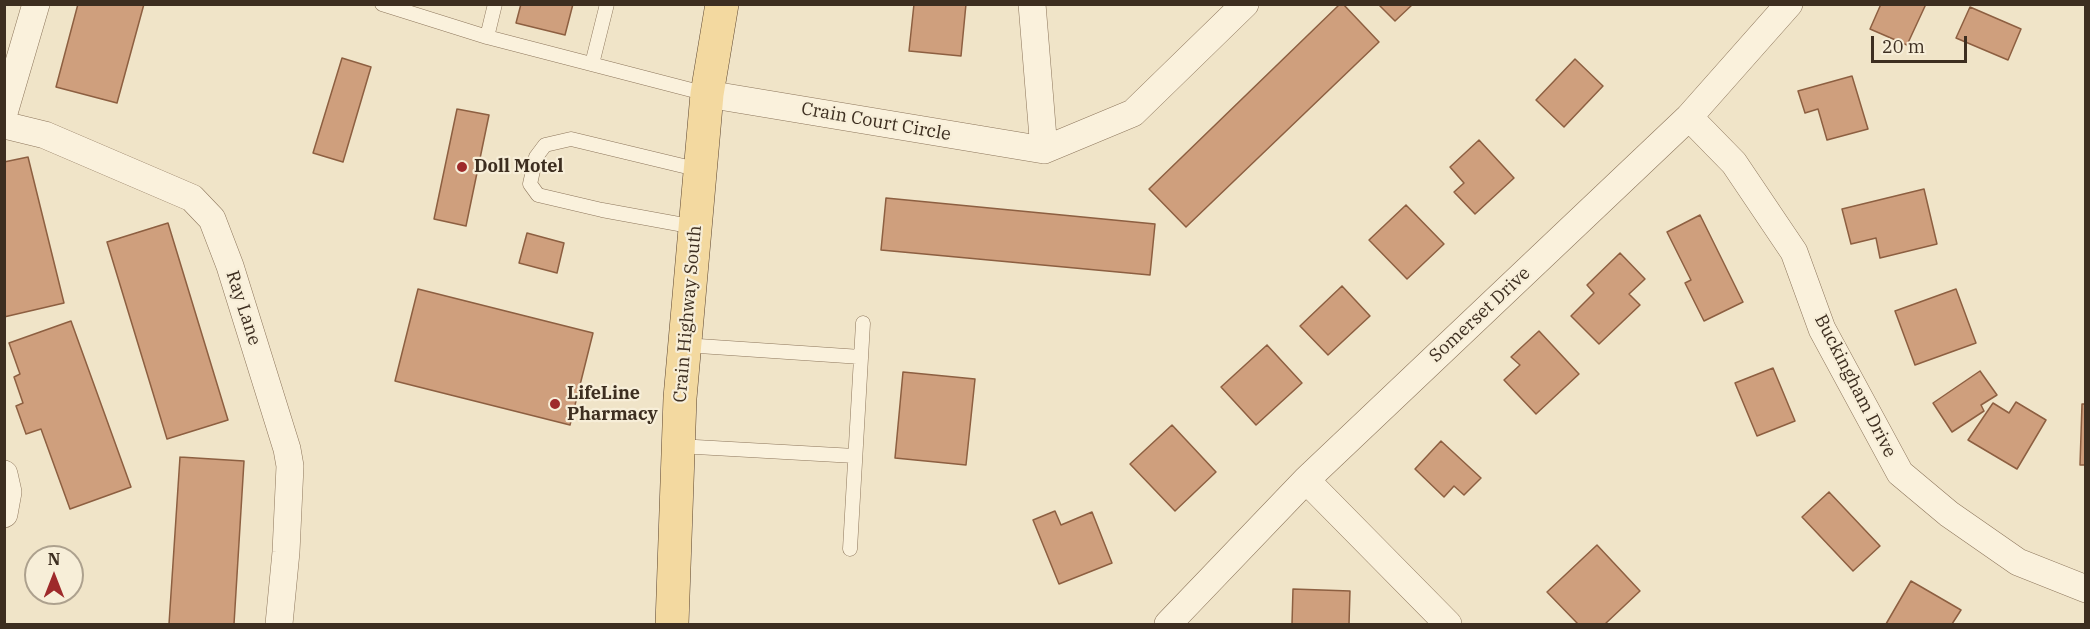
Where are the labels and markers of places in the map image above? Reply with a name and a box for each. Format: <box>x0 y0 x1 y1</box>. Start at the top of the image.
place label: Doll Motel <box>474 156 563 178</box>
marker: Doll Motel <box>455 160 469 174</box>
place label: LifeLine Pharmacy <box>567 383 658 426</box>
marker: LifeLine Pharmacy <box>548 397 562 411</box>

